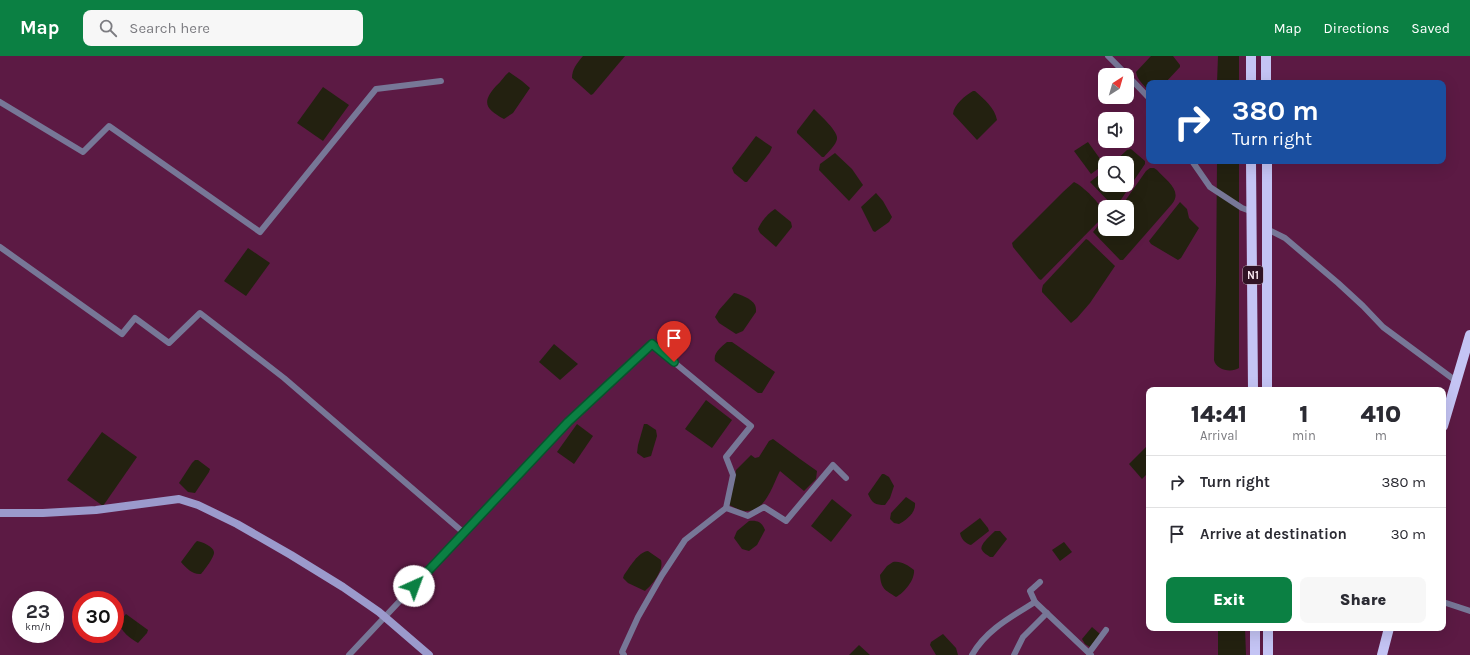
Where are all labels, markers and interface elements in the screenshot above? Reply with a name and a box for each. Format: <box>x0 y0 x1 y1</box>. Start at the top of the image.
search box <box>83 10 363 46</box>
text: Map <box>20 17 59 39</box>
icon: search <box>97 17 119 39</box>
text: Search here <box>129 19 210 37</box>
text: Map <box>1274 20 1302 37</box>
text: Directions <box>1324 20 1389 37</box>
text: Saved <box>1411 20 1450 37</box>
north arrow <box>1098 68 1134 104</box>
map controls <box>1098 68 1134 236</box>
text: 380 m <box>1232 94 1319 127</box>
icon: right <box>1166 96 1218 148</box>
button: sound <box>1098 112 1134 148</box>
text: Turn right <box>1232 128 1312 150</box>
button: search <box>1098 156 1134 192</box>
button: layers <box>1098 200 1134 236</box>
road number: N1 <box>1243 266 1263 284</box>
pin <box>657 321 691 362</box>
icon: arrive <box>663 327 685 349</box>
text: 14:41 <box>1191 400 1247 428</box>
text: 1 <box>1299 400 1308 428</box>
text: 410 <box>1361 400 1401 428</box>
text: Arrival <box>1200 428 1238 443</box>
text: min <box>1292 428 1316 443</box>
text: m <box>1375 428 1387 443</box>
icon: right <box>1166 471 1188 493</box>
text: Turn right <box>1200 473 1270 491</box>
text: 380 m <box>1381 473 1426 491</box>
icon: arrive <box>1166 523 1188 545</box>
text: Arrive at destination <box>1200 525 1347 543</box>
text: 30 m <box>1391 525 1426 543</box>
position arrow <box>393 565 435 607</box>
button: Exit <box>1166 577 1292 623</box>
button: Share <box>1300 577 1426 623</box>
speed limit sign: 30 <box>72 591 124 643</box>
text: 23 <box>26 600 50 623</box>
text: km/h <box>25 621 51 633</box>

